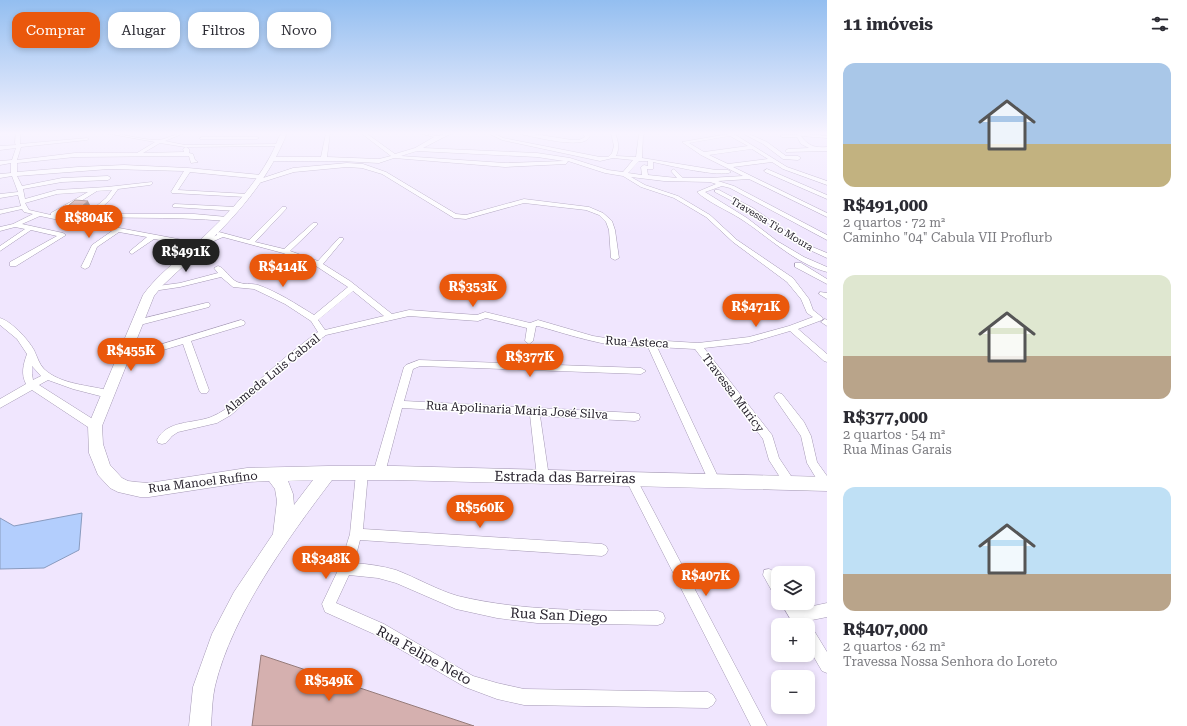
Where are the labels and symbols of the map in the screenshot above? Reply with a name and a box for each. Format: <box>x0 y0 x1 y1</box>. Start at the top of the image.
street label: Travessa Tio Moura <box>729 195 816 253</box>
pin: R$804K <box>56 205 122 239</box>
pin: R$491K <box>153 239 219 273</box>
pin: R$414K <box>250 254 316 288</box>
pin: R$353K <box>440 274 506 308</box>
pin: R$471K <box>723 294 789 328</box>
street label: Alameda Luis Cabral <box>221 331 323 417</box>
street label: Rua Asteca <box>605 333 670 351</box>
pin: R$455K <box>98 338 164 372</box>
pin: R$377K <box>497 344 563 378</box>
street label: Travessa Muricy <box>699 351 768 436</box>
street label: Rua Apolinaria Maria José Silva <box>426 398 609 422</box>
street label: Rua Manoel Rufino <box>148 468 258 496</box>
street label: Estrada das Barreiras <box>494 468 636 486</box>
pin: R$560K <box>447 495 513 529</box>
pin: R$348K <box>293 546 359 580</box>
pin: R$407K <box>673 563 739 597</box>
street label: Rua San Diego <box>510 604 608 626</box>
street label: Rua Felipe Neto <box>374 622 474 688</box>
pin: R$549K <box>296 668 362 702</box>

